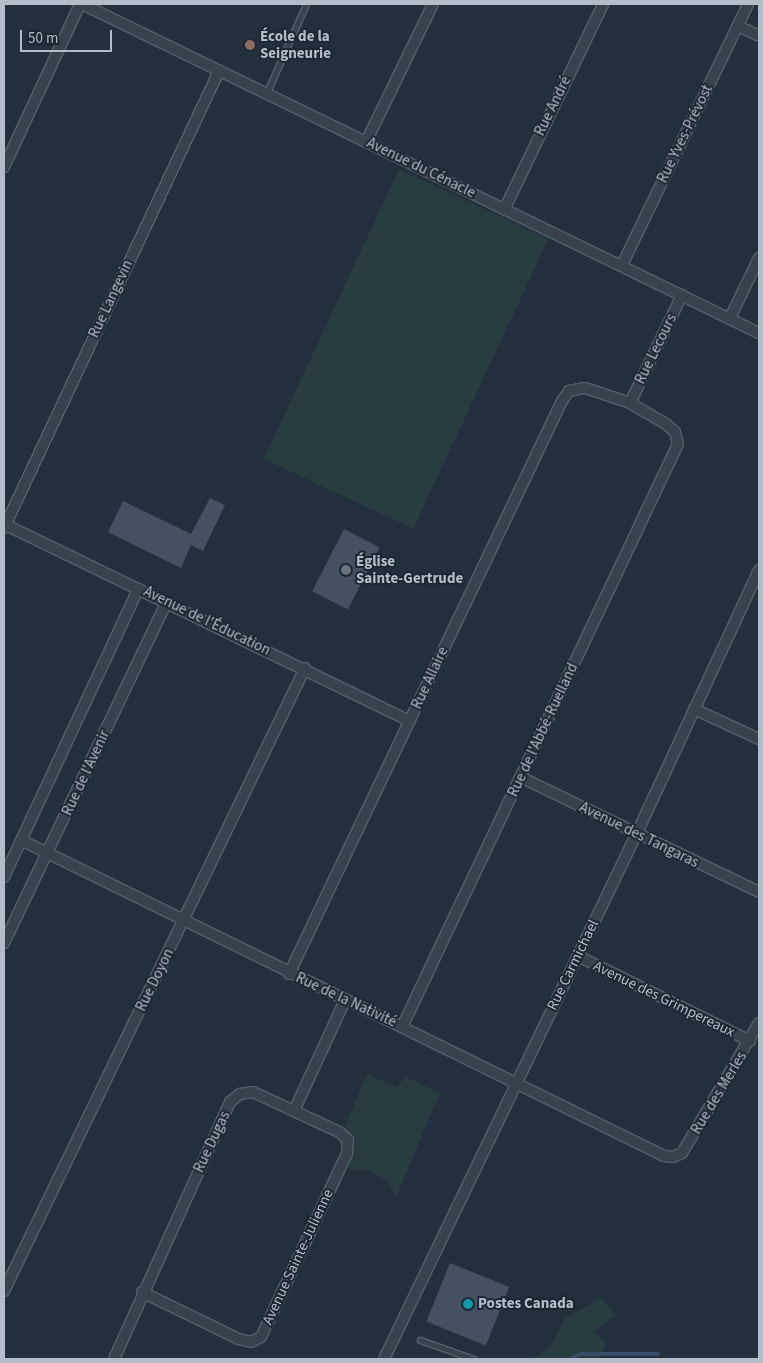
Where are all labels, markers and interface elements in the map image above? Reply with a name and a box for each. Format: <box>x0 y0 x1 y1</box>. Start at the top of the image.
scale bar <box>22 20 115 52</box>
place label: École de la Seigneurie <box>260 27 331 62</box>
text: 50 m <box>28 28 58 49</box>
marker: École de la Seigneurie <box>244 39 256 51</box>
street label: Rue André <box>531 73 575 139</box>
street label: Rue Yves-Prévost <box>654 82 716 186</box>
street label: Avenue du Cénacle <box>364 134 478 202</box>
street label: Rue Langevin <box>85 257 137 341</box>
street label: Rue Lecours <box>631 311 681 387</box>
place label: Église Sainte-Gertrude <box>356 552 463 587</box>
marker: Église Sainte-Gertrude <box>340 564 352 576</box>
street label: Avenue de l'Éducation <box>141 582 273 660</box>
street label: Rue Allaire <box>408 644 452 712</box>
street label: Rue de l'Abbé-Ruelland <box>504 660 582 800</box>
street label: Rue de l'Avenir <box>58 727 114 819</box>
street label: Avenue des Tangaras <box>576 798 702 872</box>
street label: Rue Carmichael <box>543 917 603 1013</box>
street label: Rue Doyon <box>132 946 178 1014</box>
street label: Avenue des Grimpereaux <box>590 957 738 1041</box>
street label: Rue de la Nativité <box>293 969 399 1031</box>
street label: Rue des Merles <box>687 1048 751 1138</box>
street label: Rue Dugas <box>190 1108 234 1176</box>
street label: Avenue Sainte-Julienne <box>259 1186 337 1328</box>
place label: Postes Canada <box>478 1295 574 1313</box>
marker: Postes Canada <box>462 1298 474 1310</box>

